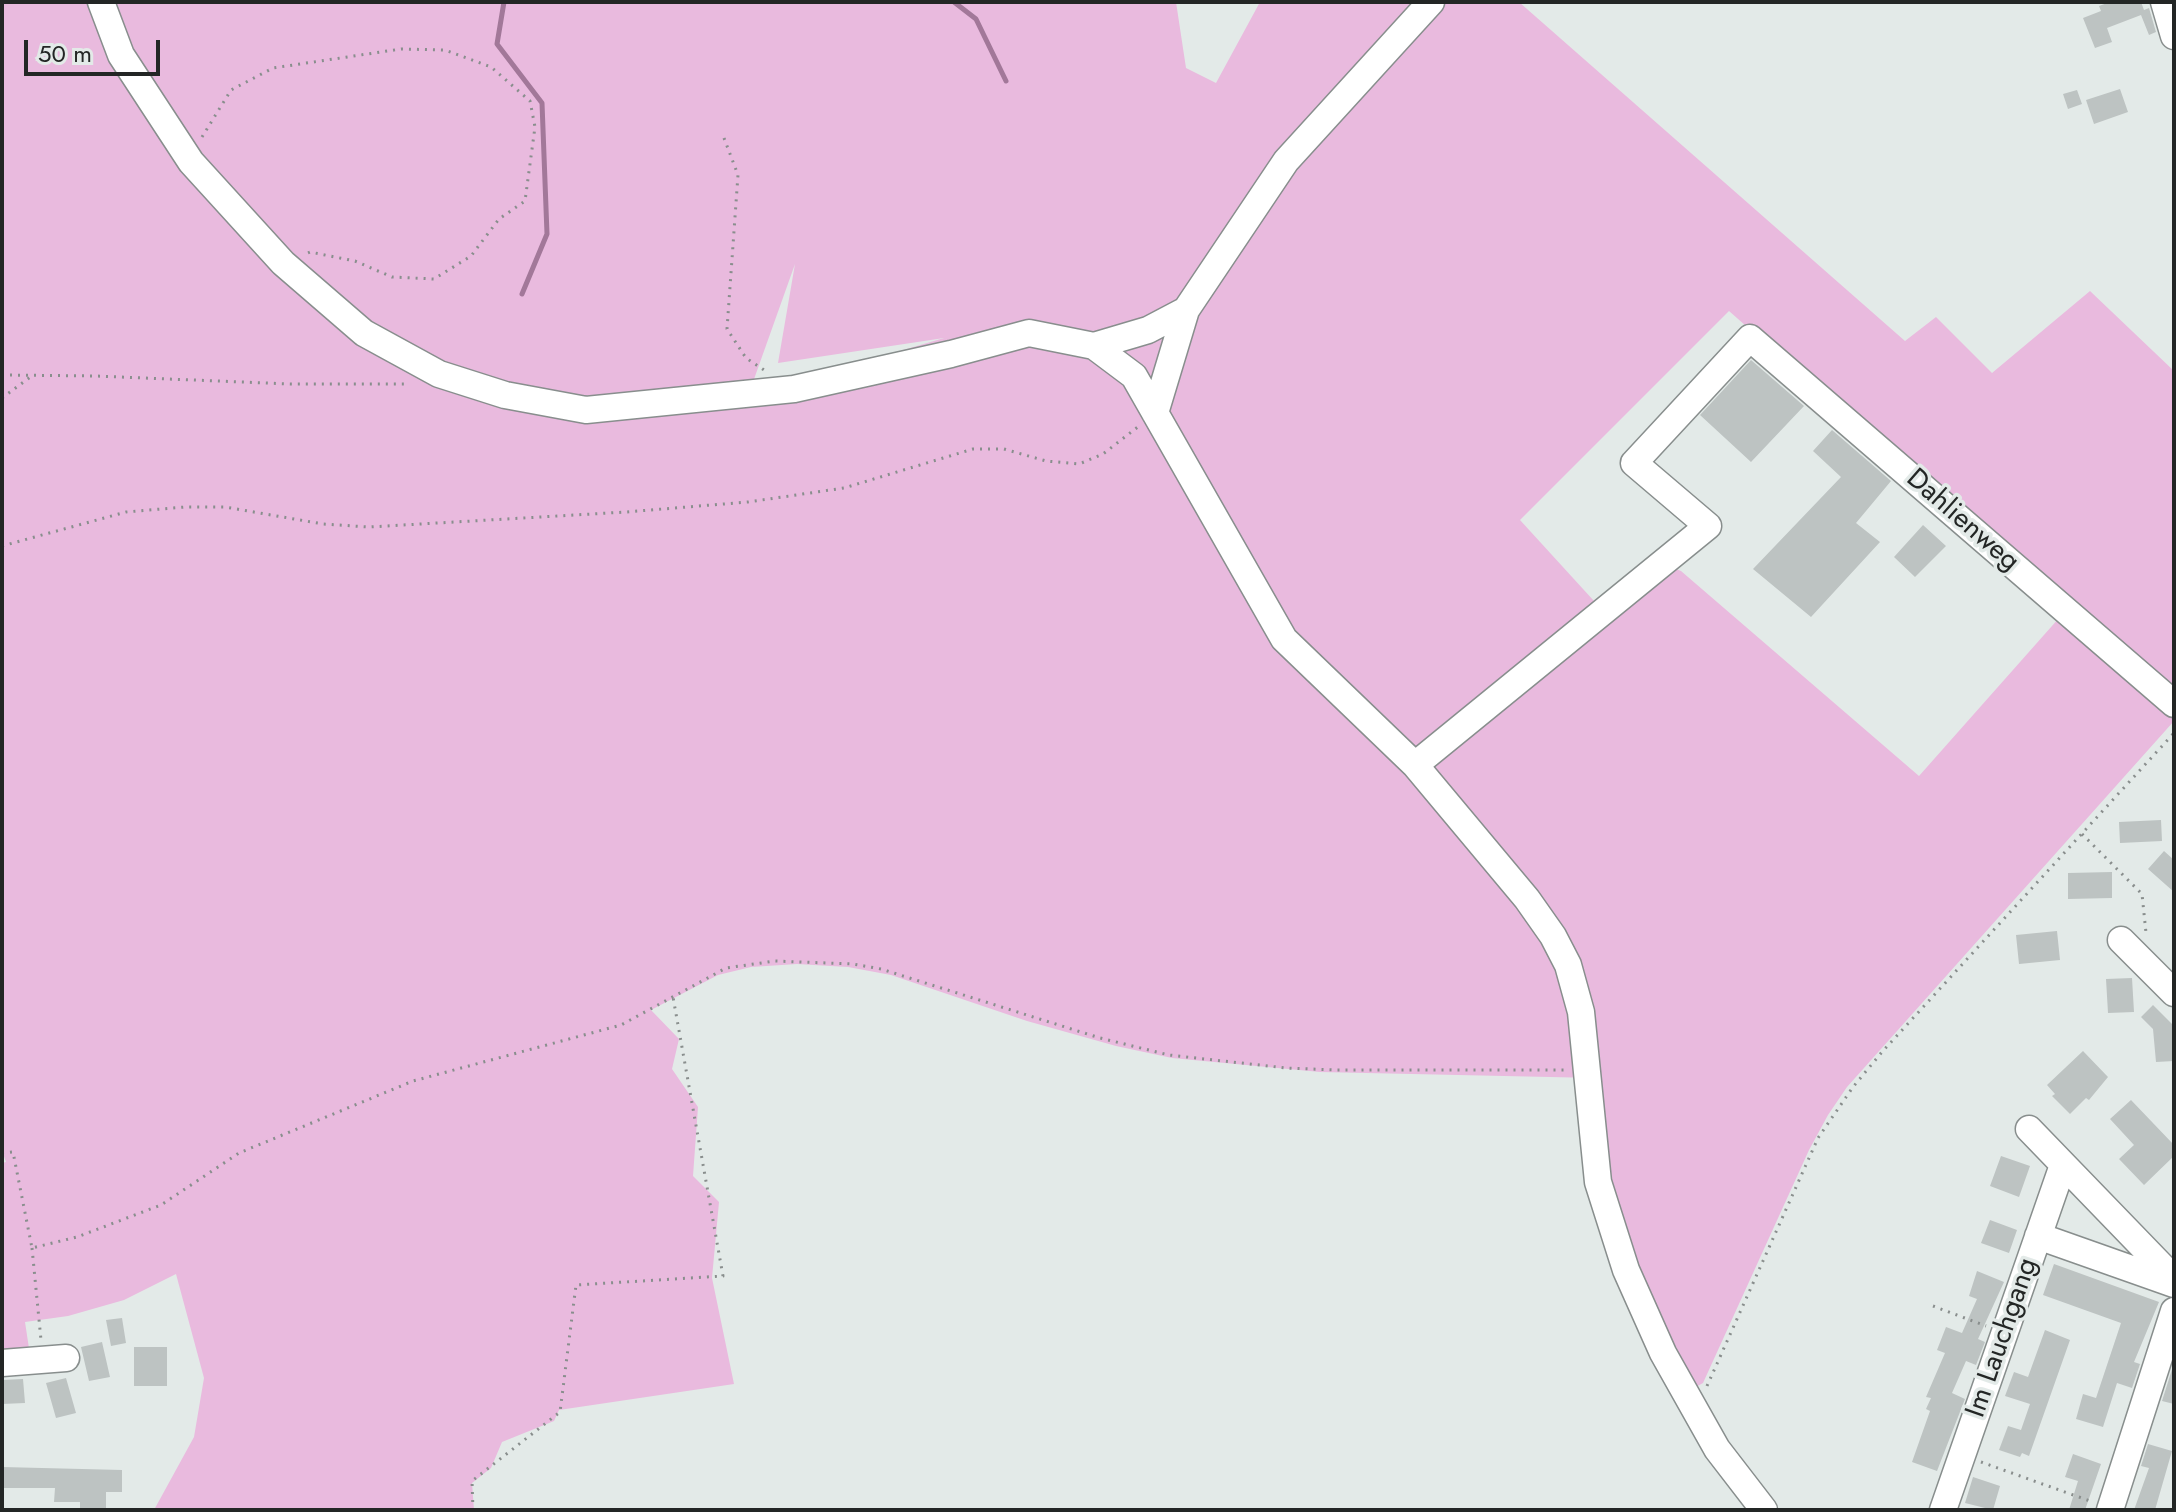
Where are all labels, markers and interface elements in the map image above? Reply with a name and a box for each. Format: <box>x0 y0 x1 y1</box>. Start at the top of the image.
scale bar <box>28 24 164 74</box>
text: 50 m <box>38 36 92 71</box>
street label: Dahlienweg <box>1899 463 2025 579</box>
street label: Im Lauchgang <box>1960 1254 2046 1422</box>

